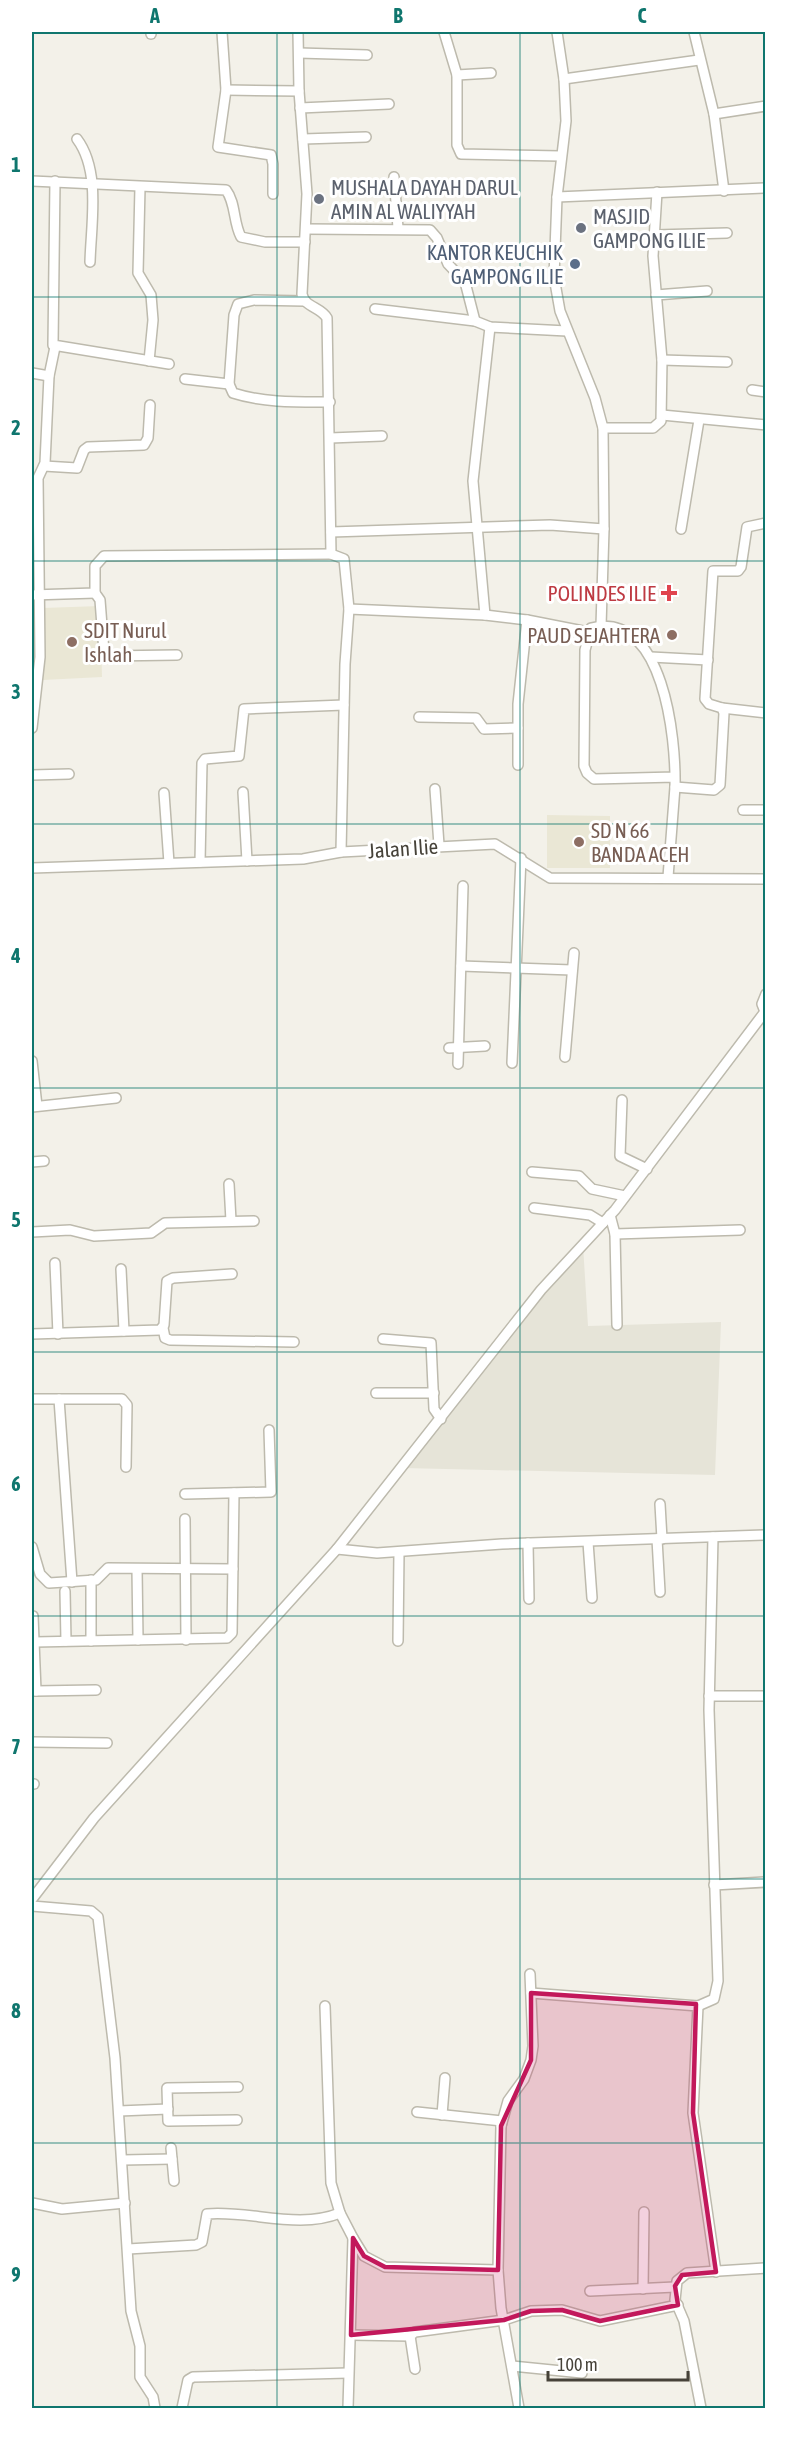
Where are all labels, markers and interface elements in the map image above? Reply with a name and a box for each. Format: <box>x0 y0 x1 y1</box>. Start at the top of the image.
text: A <box>149 4 160 27</box>
text: B <box>393 4 403 27</box>
text: C <box>638 4 647 27</box>
text: 1 <box>11 153 21 176</box>
place label: MUSHALA DAYAH DARUL AMIN AL WALIYYAH <box>331 175 518 223</box>
marker: MUSHALA DAYAH DARUL AMIN AL WALIYYAH <box>312 192 326 206</box>
place label: MASJID GAMPONG ILIE <box>593 204 705 252</box>
marker: MASJID GAMPONG ILIE <box>574 221 588 235</box>
place label: KANTOR KEUCHIK GAMPONG ILIE <box>427 240 564 288</box>
marker: KANTOR KEUCHIK GAMPONG ILIE <box>568 257 582 271</box>
text: 2 <box>11 416 21 439</box>
place label: POLINDES ILIE <box>547 581 656 605</box>
marker: POLINDES ILIE <box>660 584 678 602</box>
place label: SDIT Nurul Ishlah <box>84 618 167 666</box>
place label: PAUD SEJAHTERA <box>527 623 661 647</box>
marker: PAUD SEJAHTERA <box>665 628 679 642</box>
marker: SDIT Nurul Ishlah <box>65 635 79 649</box>
text: 3 <box>11 680 21 703</box>
place label: SD N 66 BANDA ACEH <box>591 818 689 866</box>
street label: Jalan Ilie <box>367 834 439 862</box>
marker: SD N 66 BANDA ACEH <box>572 835 586 849</box>
text: 4 <box>10 944 21 967</box>
text: 5 <box>11 1208 21 1231</box>
text: 6 <box>11 1472 21 1495</box>
text: 7 <box>11 1735 21 1758</box>
text: 8 <box>11 1999 21 2022</box>
text: 9 <box>11 2263 21 2286</box>
scale bar <box>548 2344 688 2382</box>
text: 100 m <box>557 2354 598 2375</box>

